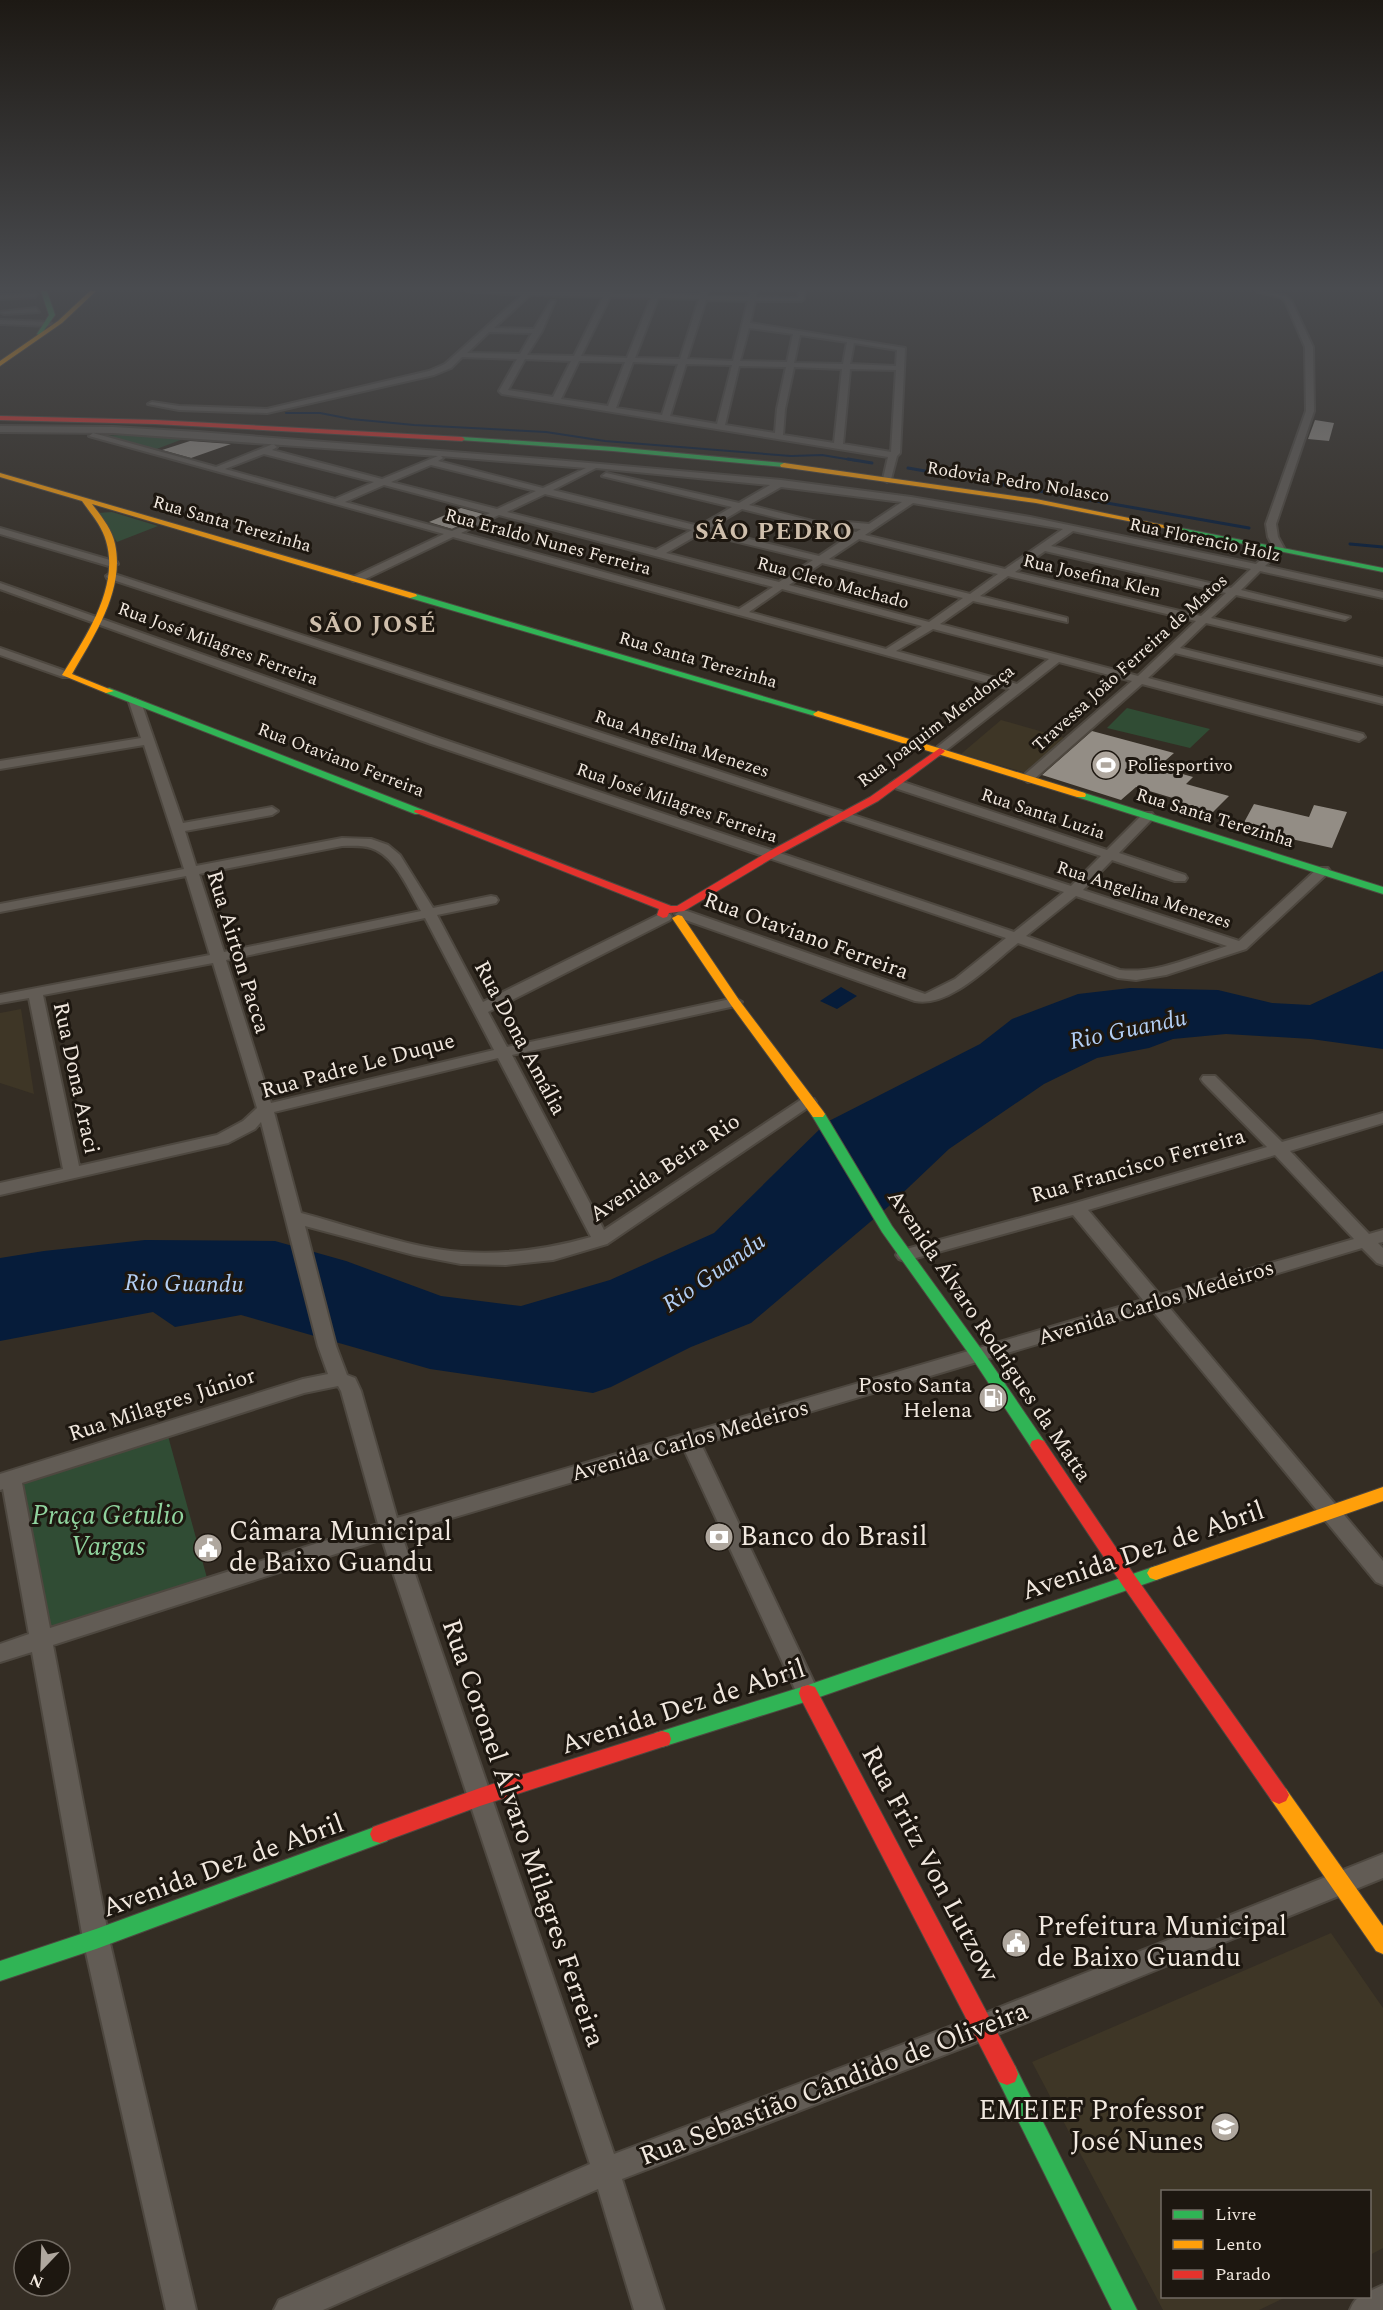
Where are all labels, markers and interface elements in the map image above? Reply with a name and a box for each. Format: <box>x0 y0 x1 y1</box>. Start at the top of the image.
street label: Rodovia Pedro Nolasco <box>925 454 1111 510</box>
street label: Rua Santa Terezinha <box>149 488 315 560</box>
street label: Rua Eraldo Nunes Ferreira <box>442 501 654 583</box>
street label: Rua Florencio Holz <box>1127 511 1283 569</box>
district label: SÃO PEDRO <box>695 514 853 550</box>
street label: Rua Josefina Klen <box>1020 547 1164 605</box>
street label: Rua Cleto Machado <box>754 550 912 616</box>
street label: Travessa João Ferreira de Matos <box>1026 568 1234 758</box>
street label: Rua José Milagres Ferreira <box>114 595 322 693</box>
district label: SÃO JOSÉ <box>309 607 437 643</box>
street label: Rua Santa Terezinha <box>615 624 781 696</box>
street label: Rua Joaquim Mendonça <box>852 658 1020 794</box>
street label: Rua Angelina Menezes <box>591 703 773 785</box>
street label: Rua Otaviano Ferreira <box>254 716 429 804</box>
sports icon: Poliesportivo <box>1090 749 1122 781</box>
place label: Poliesportivo <box>1127 752 1233 779</box>
street label: Rua José Milagres Ferreira <box>573 756 781 850</box>
street label: Rua Santa Luzia <box>978 781 1109 847</box>
street label: Rua Santa Terezinha <box>1133 781 1298 855</box>
street label: Rua Angelina Menezes <box>1053 854 1235 936</box>
street label: Rua Airton Pacca <box>197 866 279 1038</box>
street label: Rua Otaviano Ferreira <box>699 884 913 989</box>
street label: Rua Dona Amália <box>465 955 575 1121</box>
street label: Rua Dona Araci <box>44 999 108 1157</box>
water label: Rio Guandu <box>1066 1000 1190 1060</box>
street label: Rua Padre Le Duque <box>257 1024 459 1108</box>
street label: Avenida Beira Rio <box>583 1105 747 1231</box>
street label: Rua Francisco Ferreira <box>1027 1120 1249 1212</box>
street label: Avenida Álvaro Rodrigues da Matta <box>878 1183 1100 1489</box>
water label: Rio Guandu <box>655 1224 774 1322</box>
street label: Avenida Carlos Medeiros <box>1034 1251 1278 1355</box>
water label: Rio Guandu <box>124 1265 244 1303</box>
street label: Rua Milagres Júnior <box>64 1359 260 1451</box>
place label: Posto Santa Helena <box>858 1369 972 1427</box>
fuel station icon: Posto Santa Helena <box>977 1382 1009 1414</box>
street label: Avenida Carlos Medeiros <box>567 1391 813 1491</box>
street label: Avenida Dez de Abril <box>1016 1490 1270 1612</box>
park label: Praça Getulio Vargas <box>31 1495 185 1568</box>
place label: Câmara Municipal de Baixo Guandu <box>229 1511 452 1584</box>
place label: Banco do Brasil <box>740 1516 927 1558</box>
bank icon: Banco do Brasil <box>703 1521 735 1553</box>
public building icon: Câmara Municipal de Baixo Guandu <box>192 1532 224 1564</box>
street label: Rua Coronel Álvaro Milagres Ferreira <box>430 1613 616 2053</box>
street label: Avenida Dez de Abril <box>555 1648 811 1766</box>
street label: Rua Fritz Von Lutzow <box>850 1738 1010 1990</box>
street label: Avenida Dez de Abril <box>96 1803 350 1929</box>
place label: Prefeitura Municipal de Baixo Guandu <box>1037 1906 1287 1979</box>
public building icon: Prefeitura Municipal de Baixo Guandu <box>1000 1927 1032 1959</box>
street label: Rua Sebastião Cândido de Oliveira <box>633 1990 1035 2178</box>
place label: EMEIEF Professor José Nunes <box>979 2090 1204 2163</box>
school or university icon: EMEIEF Professor José Nunes <box>1209 2111 1241 2143</box>
legend <box>1161 2190 1371 2298</box>
text: Livre <box>1215 2201 1257 2228</box>
text: Lento <box>1215 2231 1262 2258</box>
north arrow <box>12 2238 72 2298</box>
text: Parado <box>1215 2261 1271 2288</box>
text: N <box>26 2267 47 2294</box>

